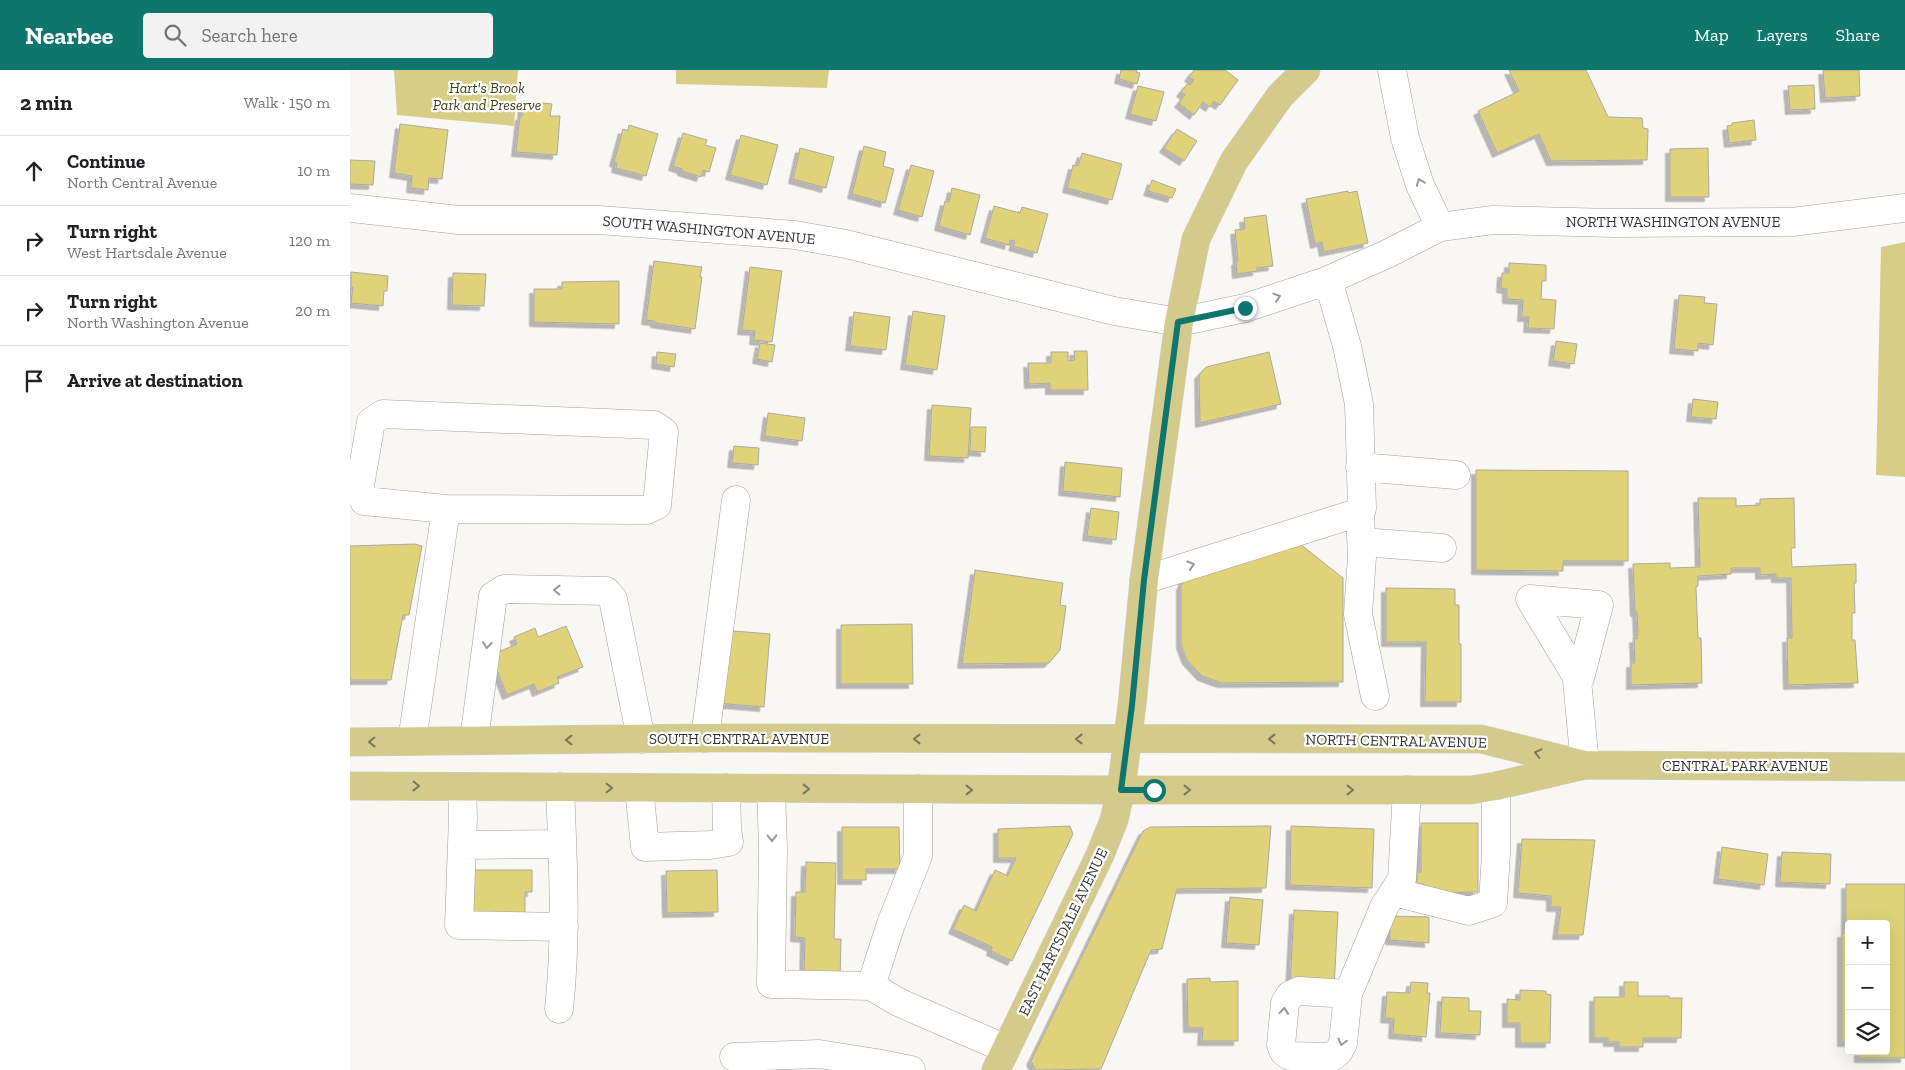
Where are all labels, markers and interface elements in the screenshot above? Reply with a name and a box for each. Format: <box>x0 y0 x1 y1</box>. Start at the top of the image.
search box <box>143 13 493 58</box>
text: Nearbee <box>25 21 113 50</box>
icon: search <box>161 21 189 49</box>
text: Search here <box>201 24 298 47</box>
text: Map <box>1694 24 1729 46</box>
text: Layers <box>1757 24 1808 46</box>
text: Share <box>1836 24 1880 46</box>
park label: Hart's Brook Park and Preserve <box>433 79 541 114</box>
text: 2 min <box>20 90 72 115</box>
text: Walk · 150 m <box>244 93 330 112</box>
text: Continue <box>67 150 145 173</box>
icon: ahead <box>20 157 48 185</box>
text: 10 m <box>297 161 330 180</box>
text: North Central Avenue <box>67 173 217 192</box>
one-way arrow <box>1415 179 1425 187</box>
street label: SOUTH WASHINGTON AVENUE <box>602 212 816 248</box>
street label: NORTH WASHINGTON AVENUE <box>1566 213 1780 231</box>
text: Turn right <box>67 220 157 243</box>
icon: right <box>20 227 48 255</box>
text: 120 m <box>289 231 330 250</box>
text: West Hartsdale Avenue <box>67 243 227 262</box>
text: Turn right <box>67 290 157 313</box>
one-way arrow <box>1272 293 1280 303</box>
icon: right <box>20 297 48 325</box>
route end <box>1234 297 1257 320</box>
text: 20 m <box>295 301 330 320</box>
text: North Washington Avenue <box>67 313 249 332</box>
icon: arrive <box>20 367 48 395</box>
text: Arrive at destination <box>67 369 243 392</box>
one-way arrow <box>1186 561 1195 571</box>
one-way arrow <box>553 585 561 596</box>
one-way arrow <box>482 641 493 649</box>
street label: SOUTH CENTRAL AVENUE <box>649 730 829 748</box>
street label: NORTH CENTRAL AVENUE <box>1305 730 1487 752</box>
one-way arrow <box>912 734 920 744</box>
one-way arrow <box>1075 734 1082 744</box>
one-way arrow <box>1267 734 1275 744</box>
one-way arrow <box>565 735 572 745</box>
one-way arrow <box>367 737 375 747</box>
one-way arrow <box>1533 748 1542 759</box>
street label: CENTRAL PARK AVENUE <box>1662 757 1828 775</box>
route start <box>1143 779 1166 802</box>
one-way arrow <box>412 781 420 791</box>
one-way arrow <box>606 783 613 793</box>
one-way arrow <box>803 784 811 794</box>
one-way arrow <box>966 785 973 795</box>
one-way arrow <box>1184 785 1191 795</box>
one-way arrow <box>1346 785 1354 795</box>
one-way arrow <box>767 834 778 842</box>
street label: EAST HARTSDALE AVENUE <box>1015 845 1112 1019</box>
map controls <box>1845 920 1890 1055</box>
button: + <box>1845 920 1890 965</box>
button: − <box>1845 965 1890 1010</box>
one-way arrow <box>1278 1007 1289 1015</box>
button: layers <box>1845 1010 1890 1055</box>
one-way arrow <box>1337 1038 1348 1047</box>

